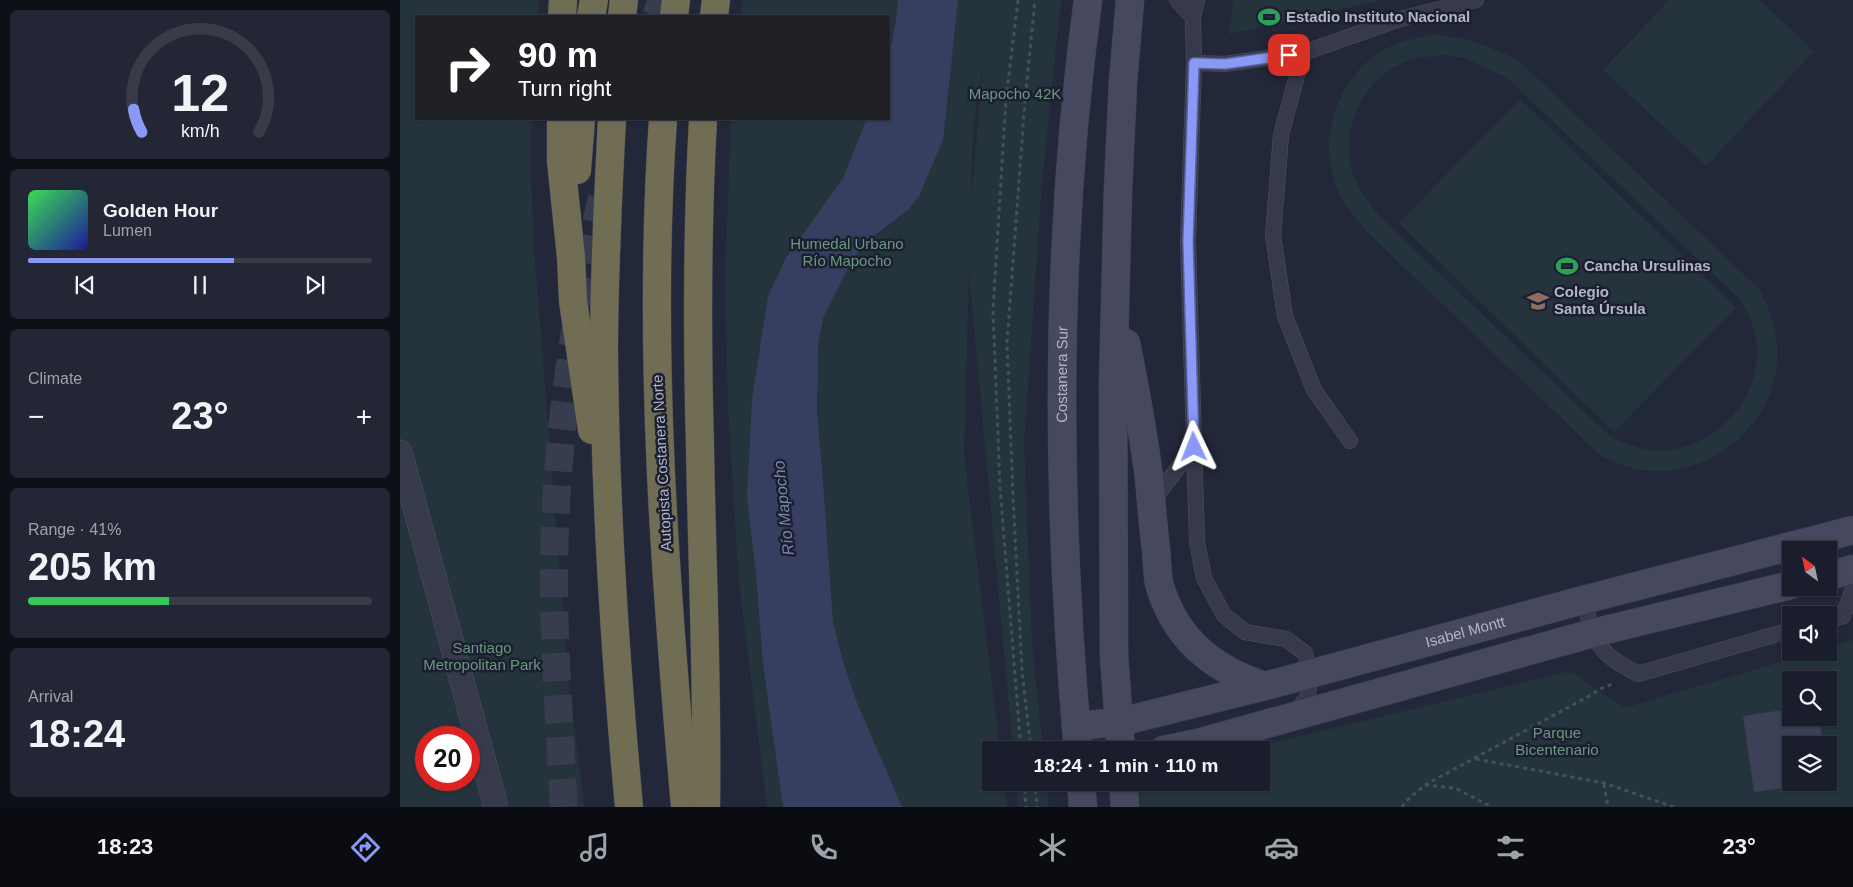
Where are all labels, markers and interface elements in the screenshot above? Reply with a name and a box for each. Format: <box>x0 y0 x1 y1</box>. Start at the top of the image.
sports icon: Estadio Instituto Nacional <box>1256 4 1282 30</box>
place label: Estadio Instituto Nacional <box>1286 8 1470 25</box>
pin <box>1268 34 1310 76</box>
icon: right <box>435 35 500 100</box>
text: 90 m <box>518 35 598 74</box>
icon: arrive <box>1275 41 1303 69</box>
text: 12 <box>171 64 229 122</box>
text: Turn right <box>518 76 611 101</box>
park label: Mapocho 42K <box>969 85 1061 102</box>
text: km/h <box>181 121 219 141</box>
text: Golden Hour <box>103 200 218 221</box>
text: Lumen <box>103 222 152 239</box>
park label: Humedal Urbano Río Mapocho <box>790 235 904 269</box>
sports icon: Cancha Ursulinas <box>1554 253 1580 279</box>
place label: Cancha Ursulinas <box>1584 257 1711 274</box>
icon: previous <box>71 271 99 299</box>
icon: pause <box>186 271 214 299</box>
icon: next <box>301 271 329 299</box>
place label: Colegio Santa Úrsula <box>1554 283 1646 317</box>
school or university icon: Colegio Santa Úrsula <box>1525 288 1551 314</box>
street label: Costanera Sur <box>1053 326 1071 423</box>
text: Climate <box>28 370 82 387</box>
street label: Autopista Costanera Norte <box>648 374 675 552</box>
text: 23° <box>171 395 229 437</box>
text: − <box>28 401 44 432</box>
text: + <box>356 401 372 432</box>
position arrow <box>1167 420 1219 472</box>
water label: Río Mapocho <box>770 460 797 556</box>
text: Range · 41% <box>28 521 121 538</box>
north arrow <box>1782 541 1838 596</box>
map controls <box>1782 541 1837 791</box>
text: 205 km <box>28 546 157 588</box>
button: sound <box>1782 606 1837 661</box>
street label: Isabel Montt <box>1423 612 1508 650</box>
park label: Santiago Metropolitan Park <box>423 639 541 673</box>
button: search <box>1782 671 1837 726</box>
text: Arrival <box>28 688 73 705</box>
text: 18:24 <box>28 713 125 755</box>
park label: Parque Bicentenario <box>1515 724 1599 758</box>
speed limit sign: 20 <box>415 726 480 791</box>
button: layers <box>1782 736 1837 791</box>
text: 18:24 · 1 min · 110 m <box>1034 755 1218 776</box>
icon: directions <box>348 830 383 865</box>
icon: music <box>577 830 612 865</box>
icon: phone <box>806 830 841 865</box>
icon: climate <box>1035 830 1070 865</box>
icon: car <box>1264 830 1299 865</box>
icon: filters <box>1493 830 1528 865</box>
text: 18:23 <box>97 834 153 859</box>
text: 23° <box>1723 834 1756 859</box>

